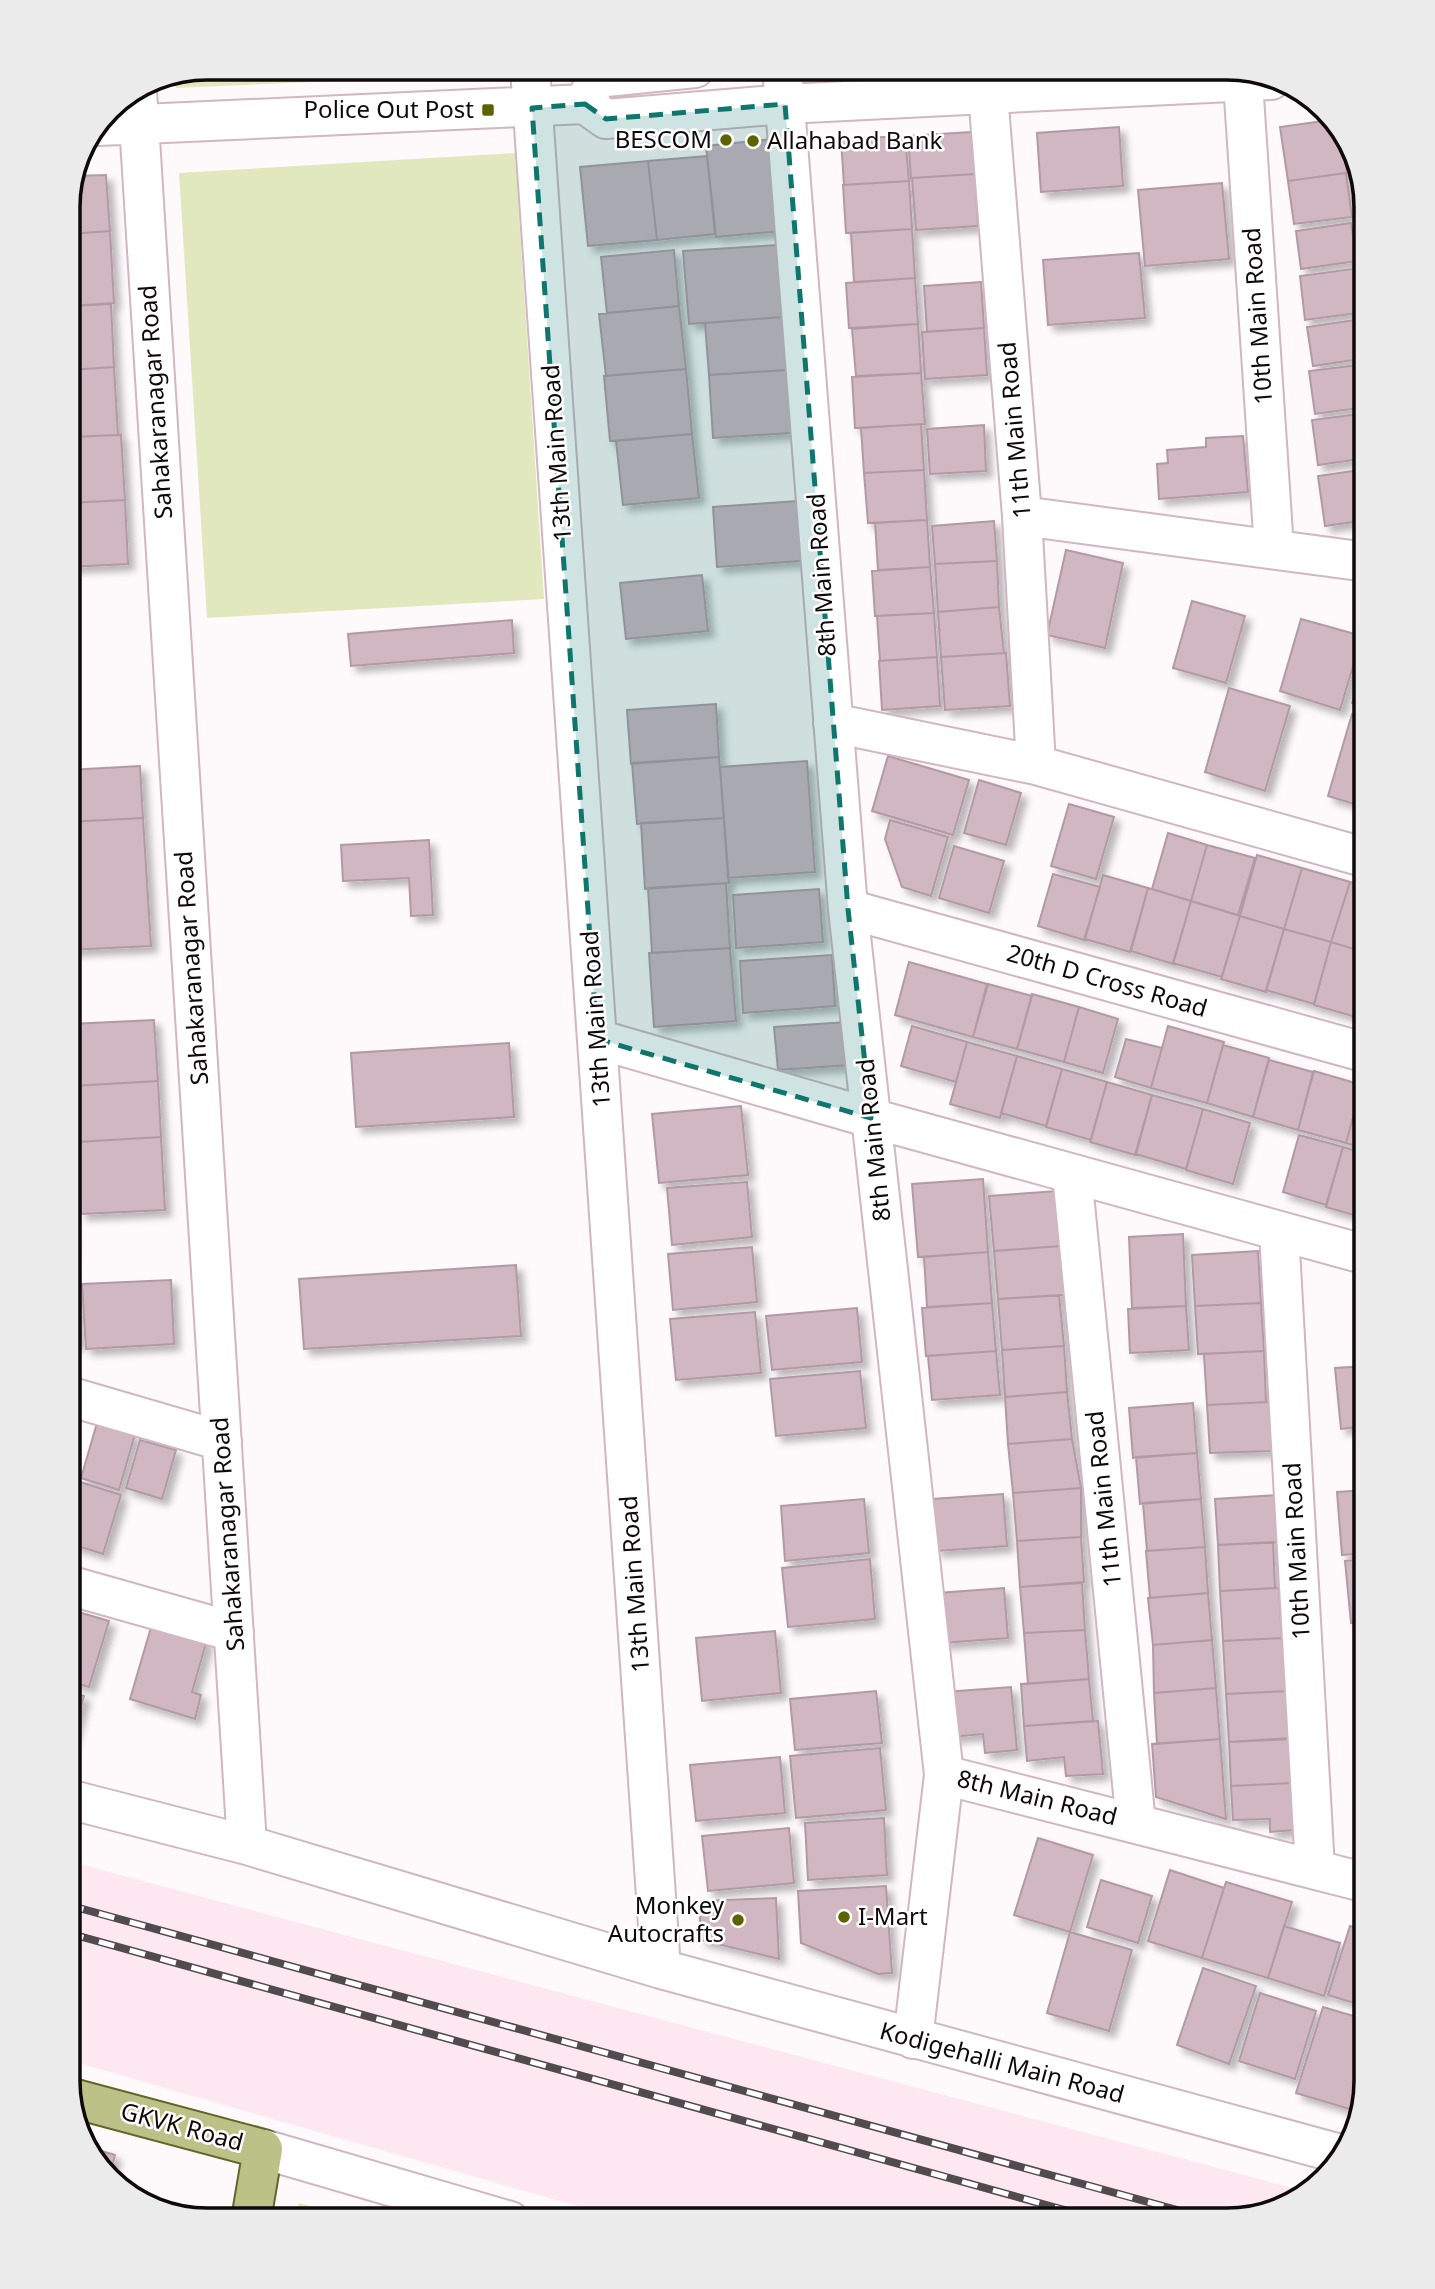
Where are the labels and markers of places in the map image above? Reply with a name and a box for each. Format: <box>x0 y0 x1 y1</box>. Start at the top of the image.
place label: Police Out Post <box>304 92 474 125</box>
marker: Police Out Post <box>480 102 496 118</box>
place label: BESCOM <box>615 122 712 155</box>
place label: Allahabad Bank <box>767 123 943 156</box>
marker: BESCOM <box>718 132 734 148</box>
marker: Allahabad Bank <box>745 133 761 149</box>
place label: Monkey Autocrafts <box>608 1888 725 1949</box>
place label: I-Mart <box>858 1899 928 1932</box>
marker: I-Mart <box>836 1909 852 1925</box>
marker: Monkey Autocrafts <box>730 1912 746 1928</box>

